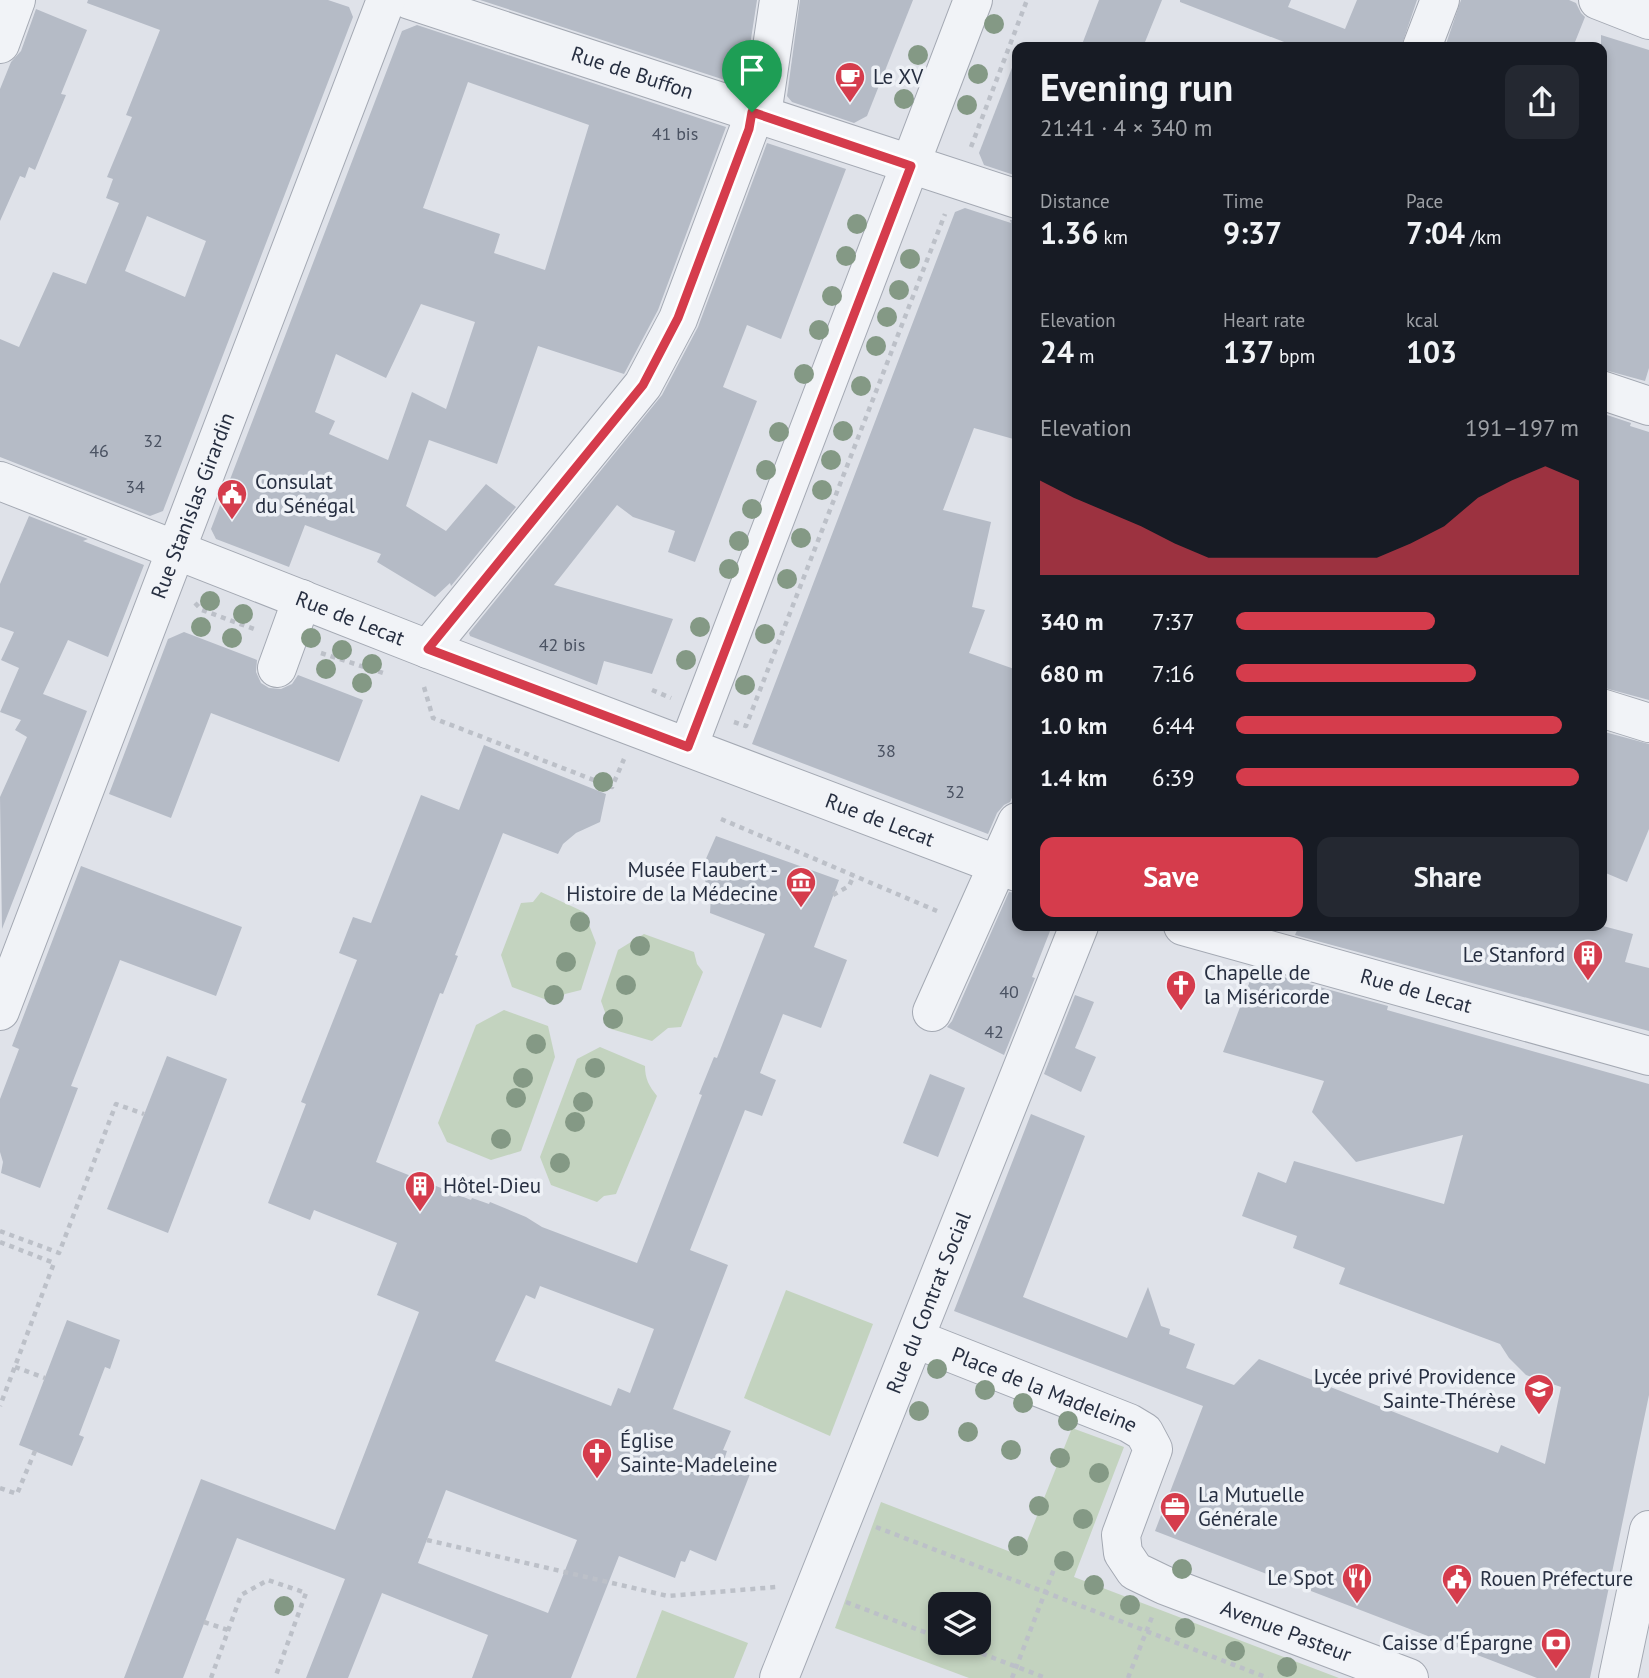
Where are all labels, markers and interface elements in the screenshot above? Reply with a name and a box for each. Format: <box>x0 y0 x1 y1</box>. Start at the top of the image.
street label: Rue de Buffon <box>568 40 697 105</box>
pin <box>722 40 782 112</box>
icon: arrive <box>733 51 771 89</box>
cafe icon: Le XV <box>833 60 867 104</box>
text: Evening run <box>1040 62 1233 111</box>
place label: Le XV <box>873 63 923 90</box>
button: share <box>1505 65 1579 139</box>
text: 21:41 · 4 × 340 m <box>1040 113 1212 142</box>
house number: 41 bis <box>652 122 698 145</box>
text: Distance <box>1040 189 1110 213</box>
text: Time <box>1223 189 1264 213</box>
text: Pace <box>1406 189 1443 213</box>
text: 1.36 <box>1040 213 1098 252</box>
text: 9:37 <box>1223 213 1282 252</box>
text: 7:04 <box>1406 213 1465 252</box>
text: km <box>1098 225 1128 249</box>
text: /km <box>1465 225 1501 249</box>
text: Elevation <box>1040 308 1116 332</box>
text: Heart rate <box>1223 308 1305 332</box>
text: kcal <box>1406 308 1438 332</box>
text: 24 <box>1040 332 1074 371</box>
text: 137 <box>1223 332 1274 371</box>
text: 103 <box>1406 332 1457 371</box>
text: m <box>1074 344 1095 368</box>
text: bpm <box>1274 344 1315 368</box>
street label: Rue Stanislas Girardin <box>145 408 240 602</box>
text: Elevation <box>1040 413 1132 442</box>
text: 191–197 m <box>1465 413 1579 442</box>
house number: 32 <box>143 429 163 452</box>
house number: 46 <box>89 439 109 462</box>
place label: Consulat du Sénégal <box>255 468 355 519</box>
house number: 34 <box>125 475 145 498</box>
public building icon: Consulat du Sénégal <box>215 477 249 521</box>
street label: Rue de Lecat <box>292 584 408 651</box>
text: 340 m <box>1040 607 1103 636</box>
text: 7:37 <box>1152 607 1195 636</box>
house number: 42 bis <box>539 633 585 656</box>
text: 680 m <box>1040 659 1103 688</box>
text: 7:16 <box>1152 659 1195 688</box>
text: 1.0 km <box>1040 711 1107 740</box>
text: 6:44 <box>1152 711 1195 740</box>
house number: 38 <box>876 739 896 762</box>
text: 1.4 km <box>1040 763 1107 792</box>
text: 6:39 <box>1152 763 1195 792</box>
house number: 32 <box>945 780 965 803</box>
street label: Rue de Lecat <box>822 787 938 853</box>
button: Save <box>1040 837 1303 917</box>
button: Share <box>1317 837 1579 917</box>
place label: Musée Flaubert - Histoire de la Médecine <box>566 856 778 907</box>
museum icon: Musée Flaubert - Histoire de la Médecine <box>784 865 818 909</box>
building icon: Le Stanford <box>1571 938 1605 982</box>
place label: Le Stanford <box>1463 941 1565 968</box>
place label: Chapelle de la Miséricorde <box>1204 959 1330 1010</box>
street label: Rue de Lecat <box>1357 962 1475 1019</box>
church icon: Chapelle de la Miséricorde <box>1164 968 1198 1012</box>
house number: 40 <box>999 980 1019 1003</box>
house number: 42 <box>984 1020 1004 1043</box>
building icon: Hôtel-Dieu <box>403 1169 437 1213</box>
place label: Hôtel-Dieu <box>443 1172 541 1199</box>
street label: Rue du Contrat Social <box>880 1208 977 1398</box>
street label: Place de la Madeleine <box>948 1340 1143 1438</box>
place label: Lycée privé Providence Sainte-Thérèse <box>1314 1363 1516 1414</box>
school or university icon: Lycée privé Providence Sainte-Thérèse <box>1522 1372 1556 1416</box>
place label: Église Sainte-Madeleine <box>620 1427 777 1478</box>
church icon: Église Sainte-Madeleine <box>580 1436 614 1480</box>
place label: La Mutuelle Générale <box>1198 1481 1304 1532</box>
office icon: La Mutuelle Générale <box>1158 1490 1192 1534</box>
restaurant icon: Le Spot <box>1340 1561 1374 1605</box>
public building icon: Rouen Préfecture <box>1440 1562 1474 1606</box>
place label: Le Spot <box>1267 1564 1334 1591</box>
place label: Rouen Préfecture <box>1480 1565 1633 1592</box>
map controls <box>928 1592 991 1655</box>
button: layers <box>928 1592 991 1655</box>
street label: Avenue Pasteur <box>1217 1594 1355 1668</box>
bank icon: Caisse d'Épargne <box>1539 1626 1573 1670</box>
place label: Caisse d'Épargne <box>1382 1629 1533 1656</box>

